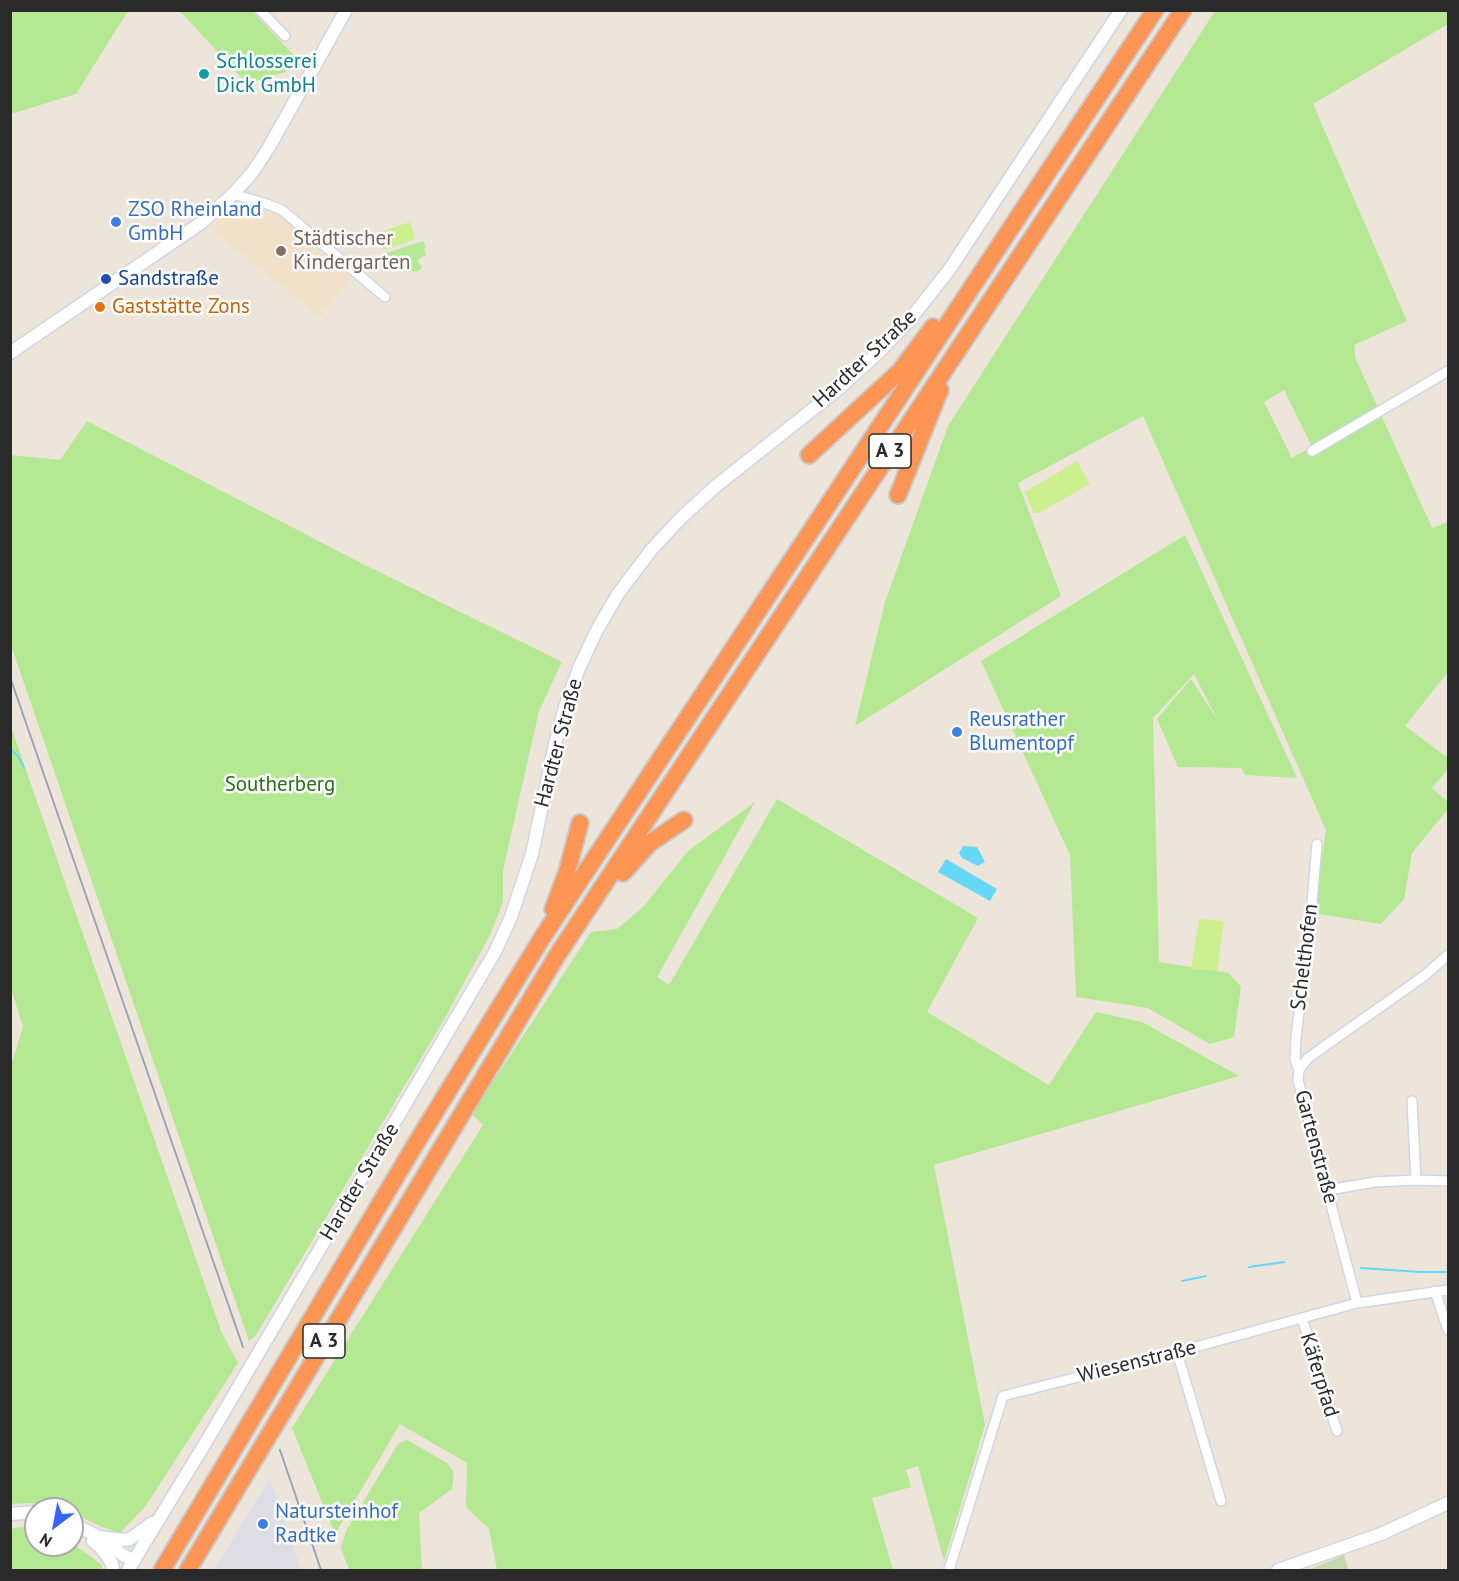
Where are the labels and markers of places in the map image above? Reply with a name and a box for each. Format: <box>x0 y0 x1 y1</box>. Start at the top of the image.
place label: Schlosserei Dick GmbH <box>216 49 317 99</box>
marker: Schlosserei Dick GmbH <box>197 67 211 81</box>
place label: ZSO Rheinland GmbH <box>128 197 262 247</box>
marker: ZSO Rheinland GmbH <box>109 215 123 229</box>
place label: Städtischer Kindergarten <box>293 226 411 276</box>
marker: Städtischer Kindergarten <box>274 244 288 258</box>
place label: Sandstraße <box>118 266 219 292</box>
marker: Sandstraße <box>99 272 113 286</box>
place label: Gaststätte Zons <box>112 294 250 320</box>
marker: Gaststätte Zons <box>93 300 107 314</box>
place label: Reusrather Blumentopf <box>969 707 1074 757</box>
marker: Reusrather Blumentopf <box>950 725 964 739</box>
place label: Natursteinhof Radtke <box>275 1499 398 1549</box>
marker: Natursteinhof Radtke <box>256 1517 270 1531</box>

